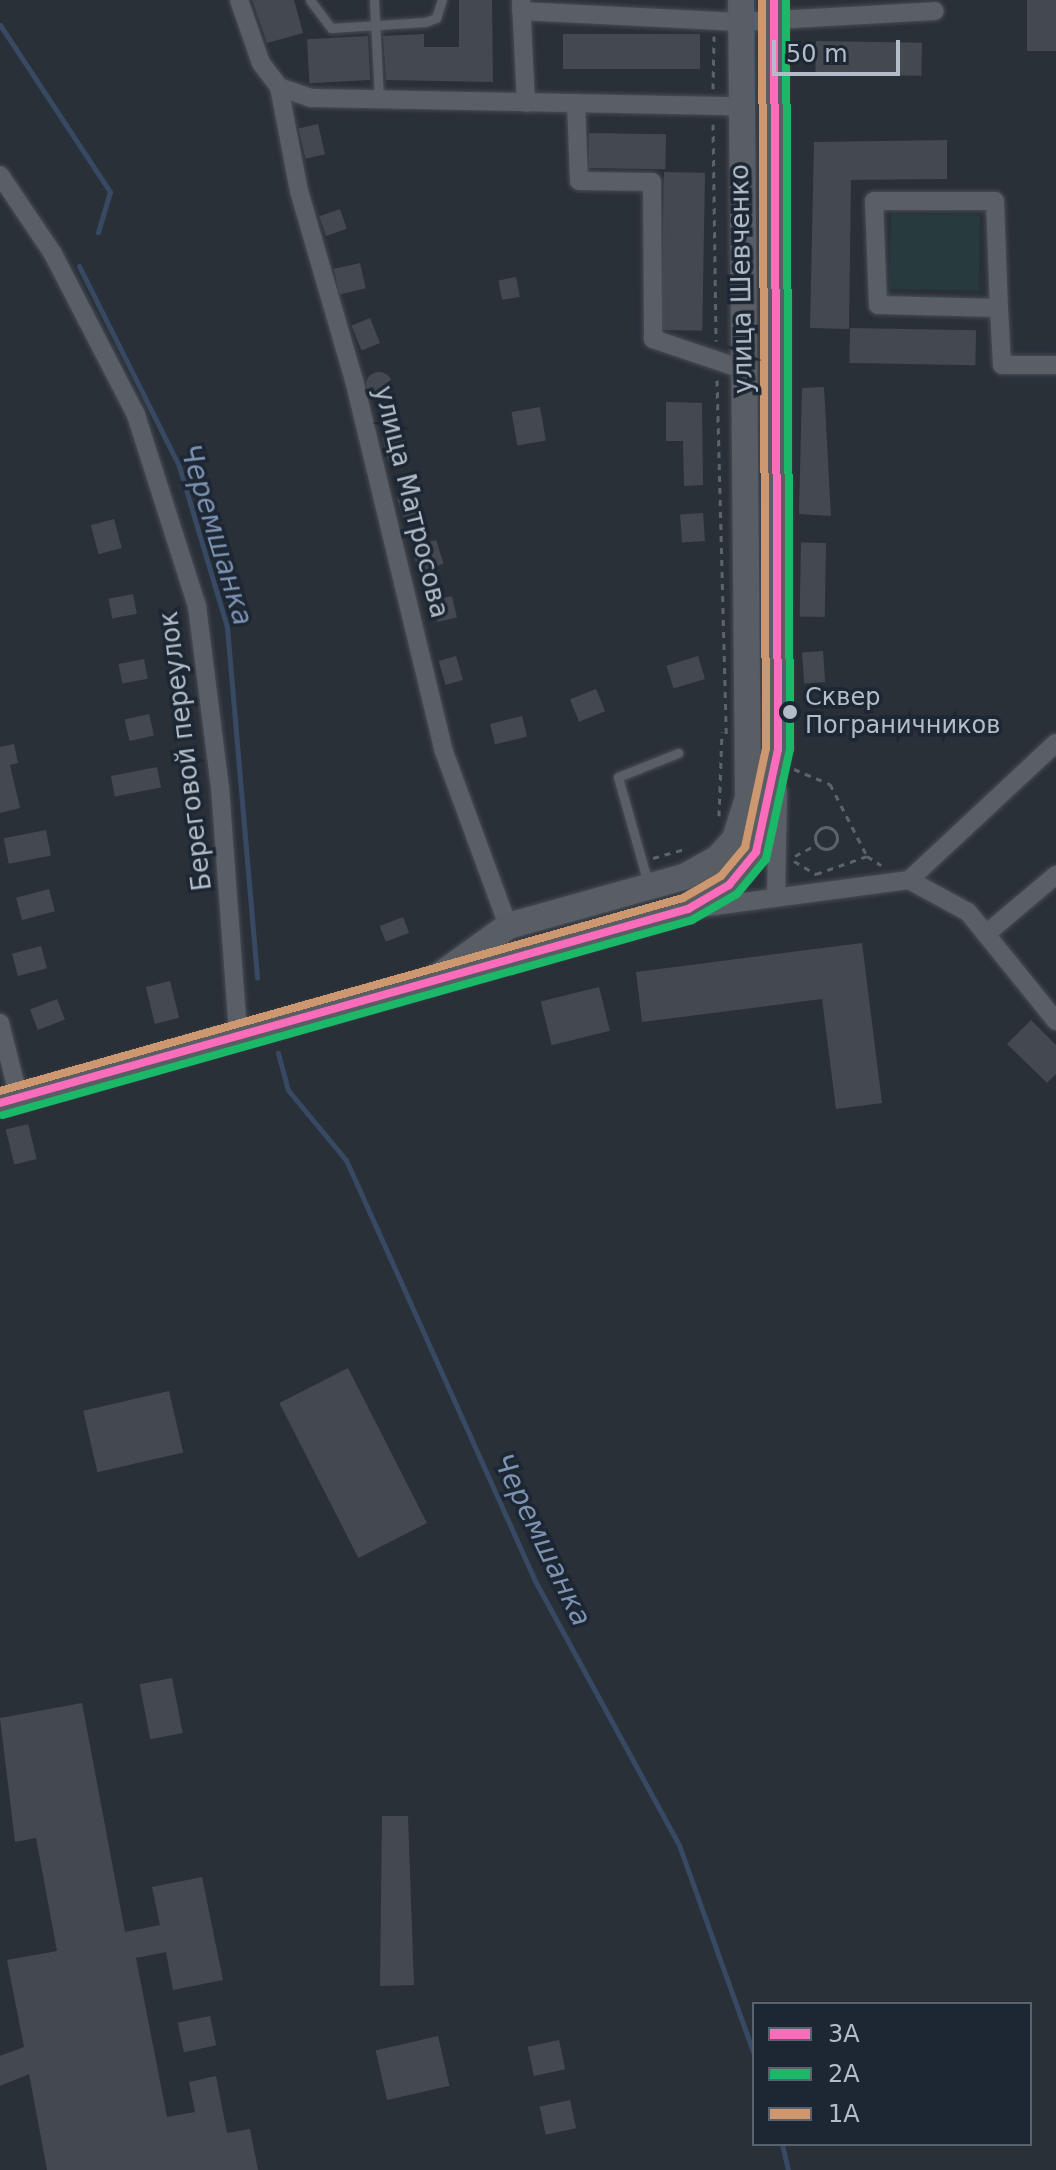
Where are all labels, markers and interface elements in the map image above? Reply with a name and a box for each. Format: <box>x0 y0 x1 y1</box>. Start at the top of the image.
scale bar <box>776 24 904 74</box>
text: 50 m <box>786 40 848 68</box>
street label: улица Шевченко <box>724 164 760 394</box>
street label: улица Матросова <box>367 383 455 621</box>
water label: Черемшанка <box>172 440 260 630</box>
street label: Береговой переулок <box>153 609 219 893</box>
place label: Сквер Пограничников <box>805 684 1000 740</box>
marker: Сквер Пограничников <box>782 704 798 720</box>
water label: Черемшанка <box>486 1448 598 1632</box>
legend <box>752 2002 1032 2146</box>
text: 3А <box>828 2020 860 2048</box>
text: 2А <box>828 2060 860 2088</box>
text: 1А <box>828 2100 860 2128</box>

